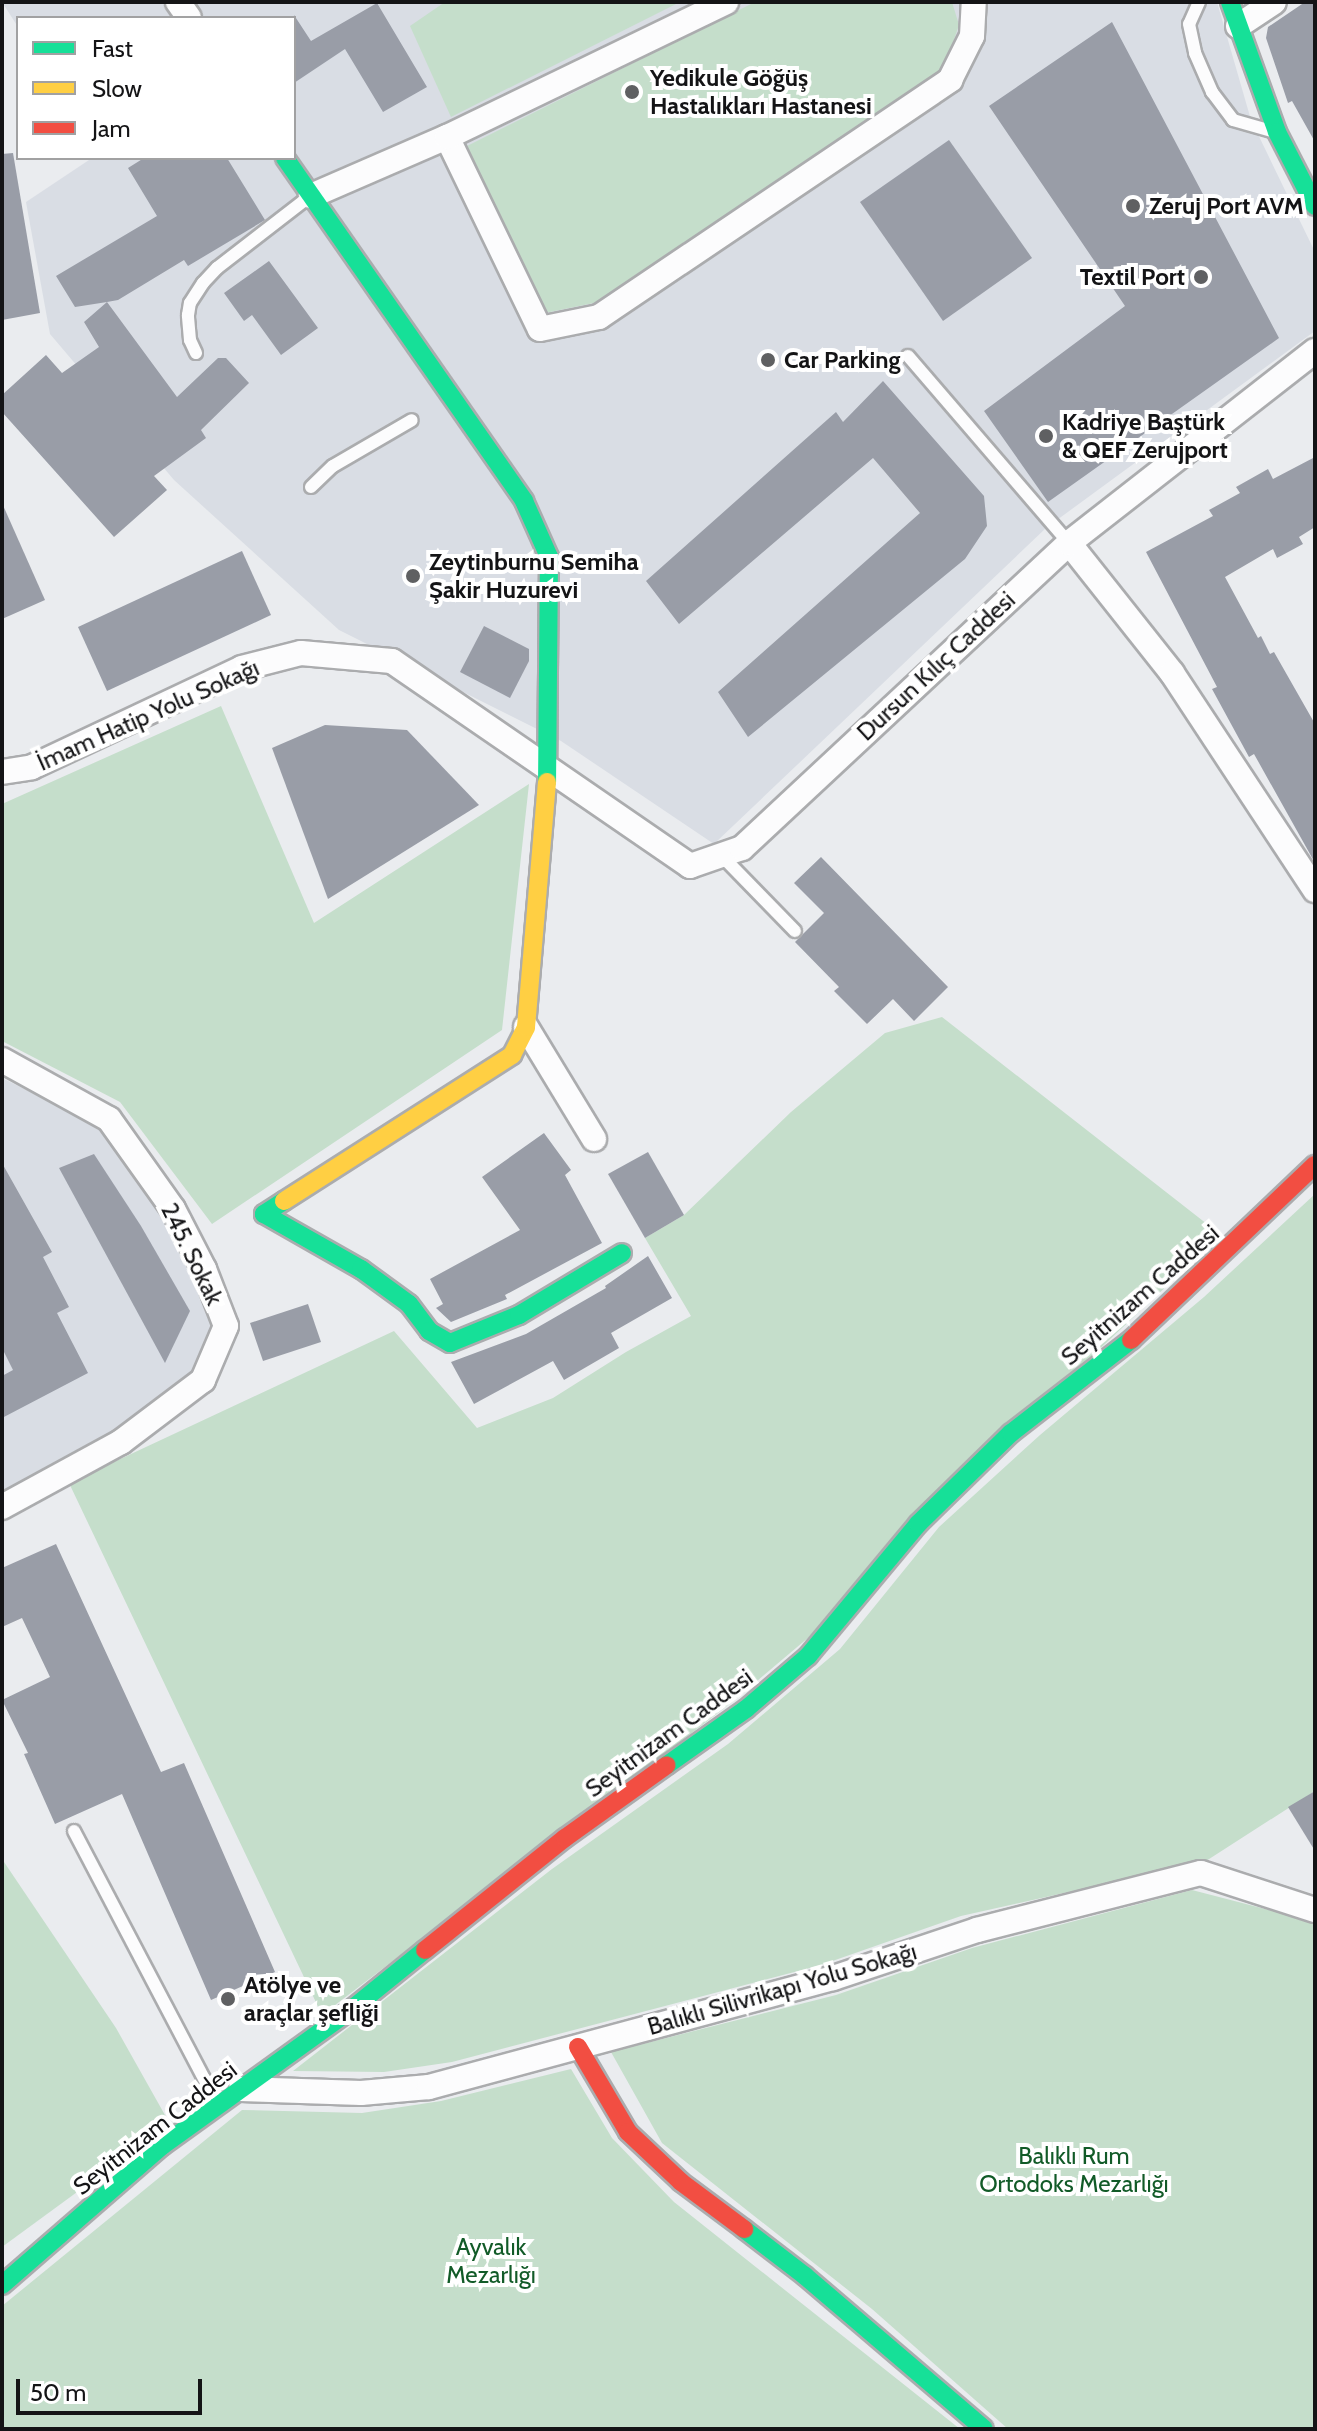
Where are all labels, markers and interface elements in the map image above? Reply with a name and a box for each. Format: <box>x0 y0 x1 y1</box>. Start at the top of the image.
legend <box>16 16 296 160</box>
text: Fast <box>92 34 133 63</box>
place label: Yedikule Göğüş Hastalıkları Hastanesi <box>650 64 872 120</box>
text: Slow <box>92 74 142 103</box>
marker: Yedikule Göğüş Hastalıkları Hastanesi <box>621 81 643 103</box>
text: Jam <box>92 114 130 143</box>
place label: Zeruj Port AVM <box>1149 192 1304 220</box>
marker: Zeruj Port AVM <box>1124 197 1142 215</box>
place label: Textil Port <box>1080 263 1185 291</box>
marker: Textil Port <box>1192 268 1210 286</box>
place label: Car Parking <box>784 346 900 374</box>
marker: Car Parking <box>759 351 777 369</box>
place label: Kadriye Baştürk & QEF Zerujport <box>1062 408 1228 464</box>
marker: Kadriye Baştürk & QEF Zerujport <box>1037 427 1055 445</box>
place label: Zeytinburnu Semiha Şakir Huzurevi <box>429 548 639 604</box>
marker: Zeytinburnu Semiha Şakir Huzurevi <box>404 567 422 585</box>
street label: Dursun Kılıç Caddesi <box>851 585 1021 747</box>
street label: İmam Hatip Yolu Sokağı <box>33 653 263 777</box>
street label: 245. Sokak <box>155 1198 229 1310</box>
street label: Seyitnizam Caddesi <box>1055 1219 1225 1371</box>
street label: Seyitnizam Caddesi <box>580 1663 758 1803</box>
street label: Balıklı Silivrikapı Yolu Sokağı <box>644 1937 920 2041</box>
place label: Atölye ve araçlar şefliği <box>244 1971 379 2027</box>
marker: Atölye ve araçlar şefliği <box>219 1990 237 2008</box>
street label: Seyitnizam Caddesi <box>68 2055 242 2201</box>
park label: Balıklı Rum Ortodoks Mezarlığı <box>979 2142 1169 2198</box>
park label: Ayvalık Mezarlığı <box>446 2233 536 2289</box>
scale bar <box>20 2363 206 2413</box>
text: 50 m <box>30 2378 86 2407</box>

